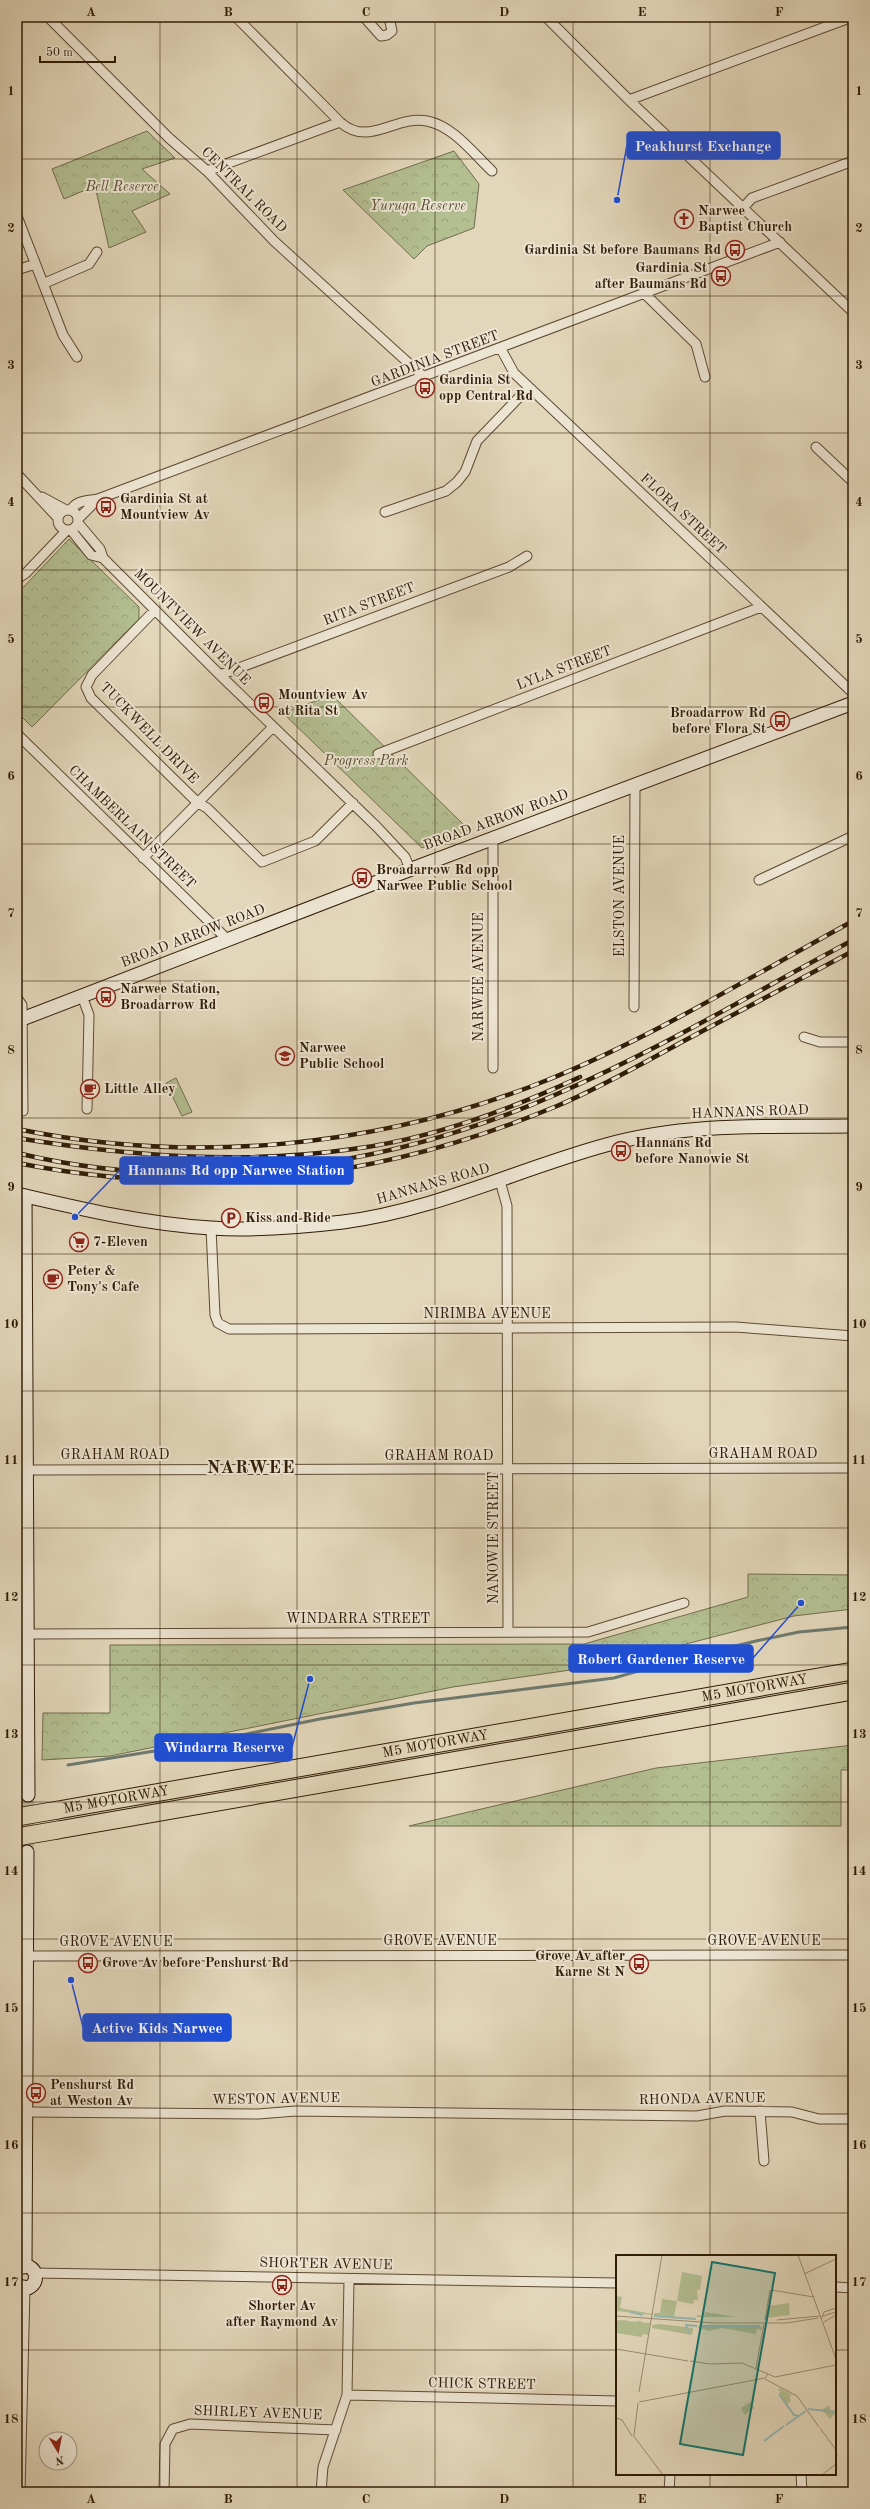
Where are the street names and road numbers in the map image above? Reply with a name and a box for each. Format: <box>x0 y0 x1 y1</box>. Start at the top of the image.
street label: CENTRAL ROAD <box>199 145 289 235</box>
street label: GARDINIA STREET <box>369 328 501 390</box>
street label: FLORA STREET <box>638 471 728 557</box>
street label: MOUNTVIEW AVENUE <box>131 566 253 688</box>
street label: RITA STREET <box>321 580 417 628</box>
street label: LYLA STREET <box>514 643 614 693</box>
street label: TUCKWELL DRIVE <box>97 680 201 786</box>
street label: CHAMBERLAIN STREET <box>66 763 198 891</box>
street label: BROAD ARROW ROAD <box>422 787 570 853</box>
street label: ELSTON AVENUE <box>613 835 627 957</box>
street label: BROAD ARROW ROAD <box>119 902 267 970</box>
street label: NARWEE AVENUE <box>472 912 486 1042</box>
street label: HANNANS ROAD <box>691 1103 809 1121</box>
street label: HANNANS ROAD <box>375 1161 491 1207</box>
street label: NIRIMBA AVENUE <box>423 1307 551 1321</box>
street label: GRAHAM ROAD <box>709 1447 817 1461</box>
street label: GRAHAM ROAD <box>61 1448 169 1462</box>
street label: GRAHAM ROAD <box>385 1449 493 1463</box>
street label: NANOWIE STREET <box>487 1472 501 1604</box>
street label: WINDARRA STREET <box>286 1612 430 1626</box>
street label: M5 MOTORWAY <box>700 1672 809 1704</box>
street label: M5 MOTORWAY <box>381 1728 489 1760</box>
street label: M5 MOTORWAY <box>62 1784 170 1816</box>
street label: GROVE AVENUE <box>383 1934 497 1948</box>
street label: GROVE AVENUE <box>707 1934 821 1948</box>
street label: GROVE AVENUE <box>59 1935 173 1949</box>
street label: WESTON AVENUE <box>212 2091 340 2107</box>
street label: RHONDA AVENUE <box>639 2091 765 2107</box>
street label: SHORTER AVENUE <box>259 2256 393 2272</box>
street label: CHICK STREET <box>428 2376 536 2392</box>
street label: SHIRLEY AVENUE <box>193 2404 323 2422</box>

